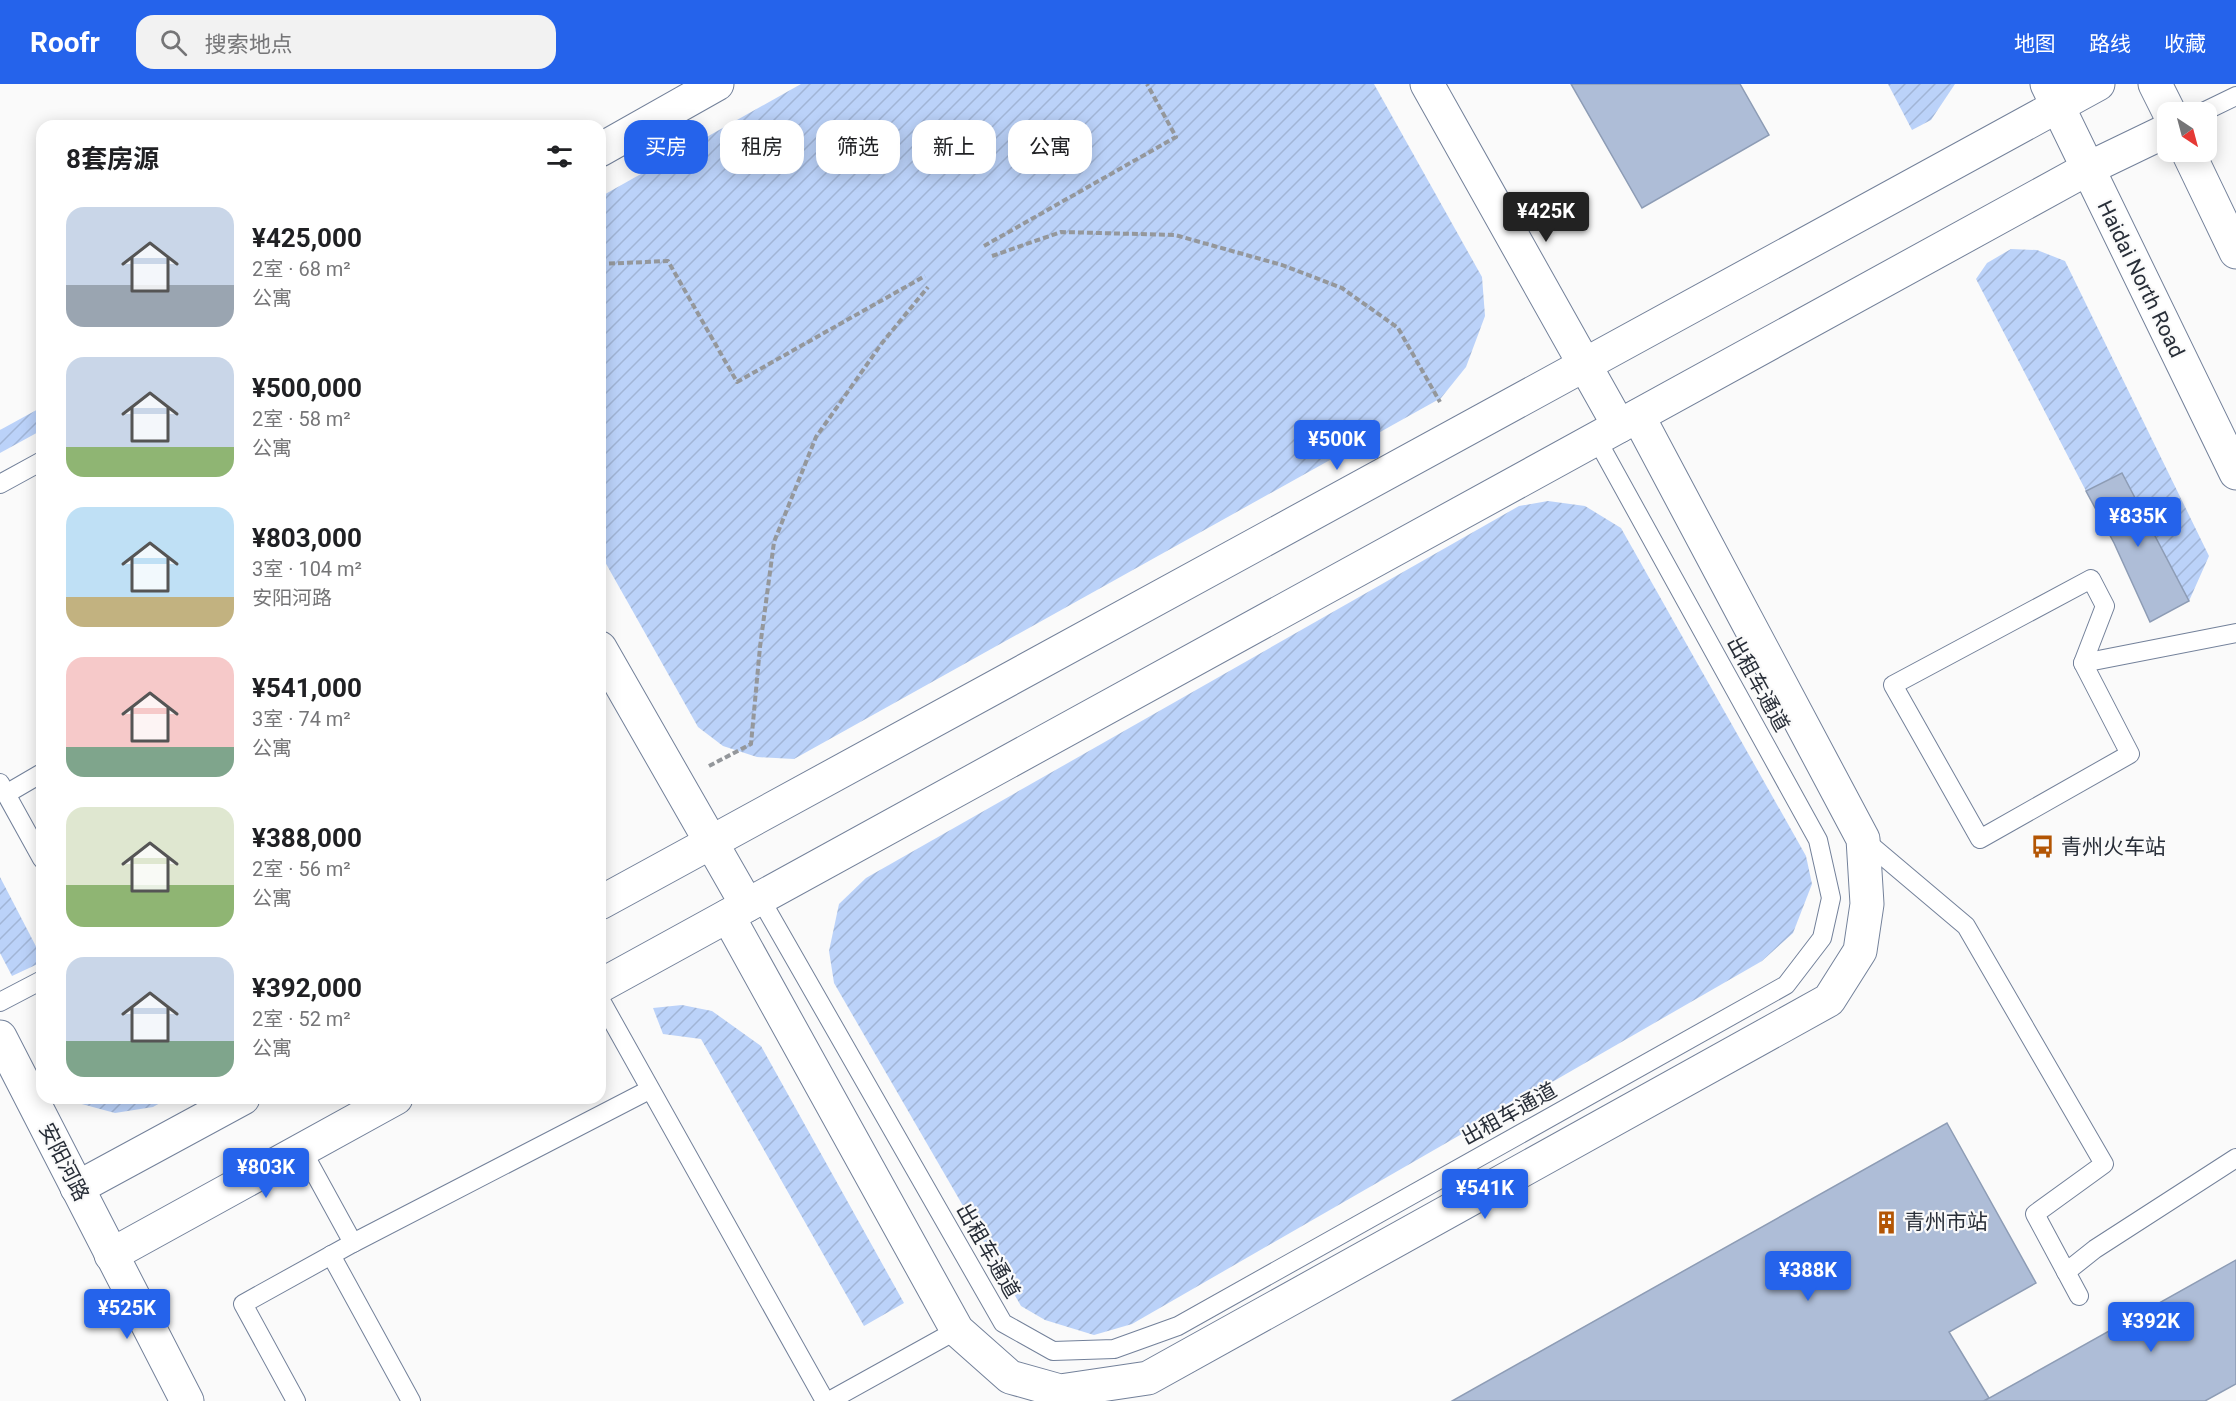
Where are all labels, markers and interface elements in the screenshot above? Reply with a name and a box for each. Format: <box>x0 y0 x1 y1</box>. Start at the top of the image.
search box <box>136 15 556 69</box>
text: Roofr <box>30 26 100 59</box>
icon: search <box>157 26 190 59</box>
text: 搜索地点 <box>205 32 293 57</box>
text: 地图 <box>2014 32 2056 56</box>
text: 路线 <box>2089 32 2131 56</box>
text: 收藏 <box>2164 32 2206 56</box>
north arrow <box>2157 102 2217 162</box>
map controls <box>2157 102 2217 162</box>
chip: 买房 <box>624 120 708 174</box>
chip: 租房 <box>720 120 804 174</box>
chip: 筛选 <box>816 120 900 174</box>
chip: 新上 <box>912 120 996 174</box>
chip: 公寓 <box>1008 120 1092 174</box>
icon: filters <box>543 140 576 173</box>
text: 8套房源 <box>66 144 159 174</box>
pin: ¥425K <box>1504 192 1588 243</box>
street label: Haidai North Road <box>2093 197 2189 361</box>
text: ¥425K <box>1517 199 1575 223</box>
text: ¥425,000 <box>252 223 362 253</box>
icon: home <box>114 231 186 303</box>
text: 2室 · 68 m² <box>252 257 351 281</box>
text: 公寓 <box>252 286 292 310</box>
text: ¥500,000 <box>252 373 362 403</box>
icon: home <box>114 381 186 453</box>
text: 2室 · 58 m² <box>252 407 351 431</box>
pin: ¥500K <box>1295 420 1379 471</box>
text: ¥500K <box>1308 427 1366 451</box>
text: 公寓 <box>252 436 292 460</box>
pin: ¥835K <box>2096 497 2180 548</box>
text: ¥835K <box>2109 504 2167 528</box>
text: ¥803,000 <box>252 523 362 553</box>
icon: home <box>114 531 186 603</box>
text: 3室 · 104 m² <box>252 557 362 581</box>
text: 安阳河路 <box>252 586 332 610</box>
street label: 出租车通道 <box>1722 632 1794 736</box>
text: ¥541,000 <box>252 673 362 703</box>
icon: home <box>114 681 186 753</box>
text: 3室 · 74 m² <box>252 707 351 731</box>
text: 公寓 <box>252 736 292 760</box>
text: ¥388,000 <box>252 823 362 853</box>
icon: home <box>114 831 186 903</box>
bus stop icon: 青州火车站 <box>2030 834 2056 860</box>
place label: 青州火车站 <box>2061 835 2166 859</box>
text: 2室 · 56 m² <box>252 857 351 881</box>
text: 公寓 <box>252 886 292 910</box>
text: ¥392,000 <box>252 973 362 1003</box>
icon: home <box>114 981 186 1053</box>
text: 2室 · 52 m² <box>252 1007 351 1031</box>
text: 公寓 <box>252 1036 292 1060</box>
street label: 出租车通道 <box>1457 1078 1561 1150</box>
street label: 安阳河路 <box>34 1119 94 1205</box>
pin: ¥803K <box>224 1148 308 1199</box>
text: ¥803K <box>237 1155 295 1179</box>
pin: ¥541K <box>1443 1169 1527 1220</box>
text: ¥541K <box>1456 1176 1514 1200</box>
street label: 出租车通道 <box>951 1200 1025 1302</box>
building icon: 青州市站 <box>1873 1209 1899 1235</box>
place label: 青州市站 <box>1904 1210 1988 1234</box>
pin: ¥388K <box>1766 1251 1850 1302</box>
text: ¥388K <box>1779 1258 1837 1282</box>
pin: ¥525K <box>85 1289 169 1340</box>
text: ¥525K <box>98 1296 156 1320</box>
pin: ¥392K <box>2109 1302 2193 1353</box>
text: ¥392K <box>2122 1309 2180 1333</box>

